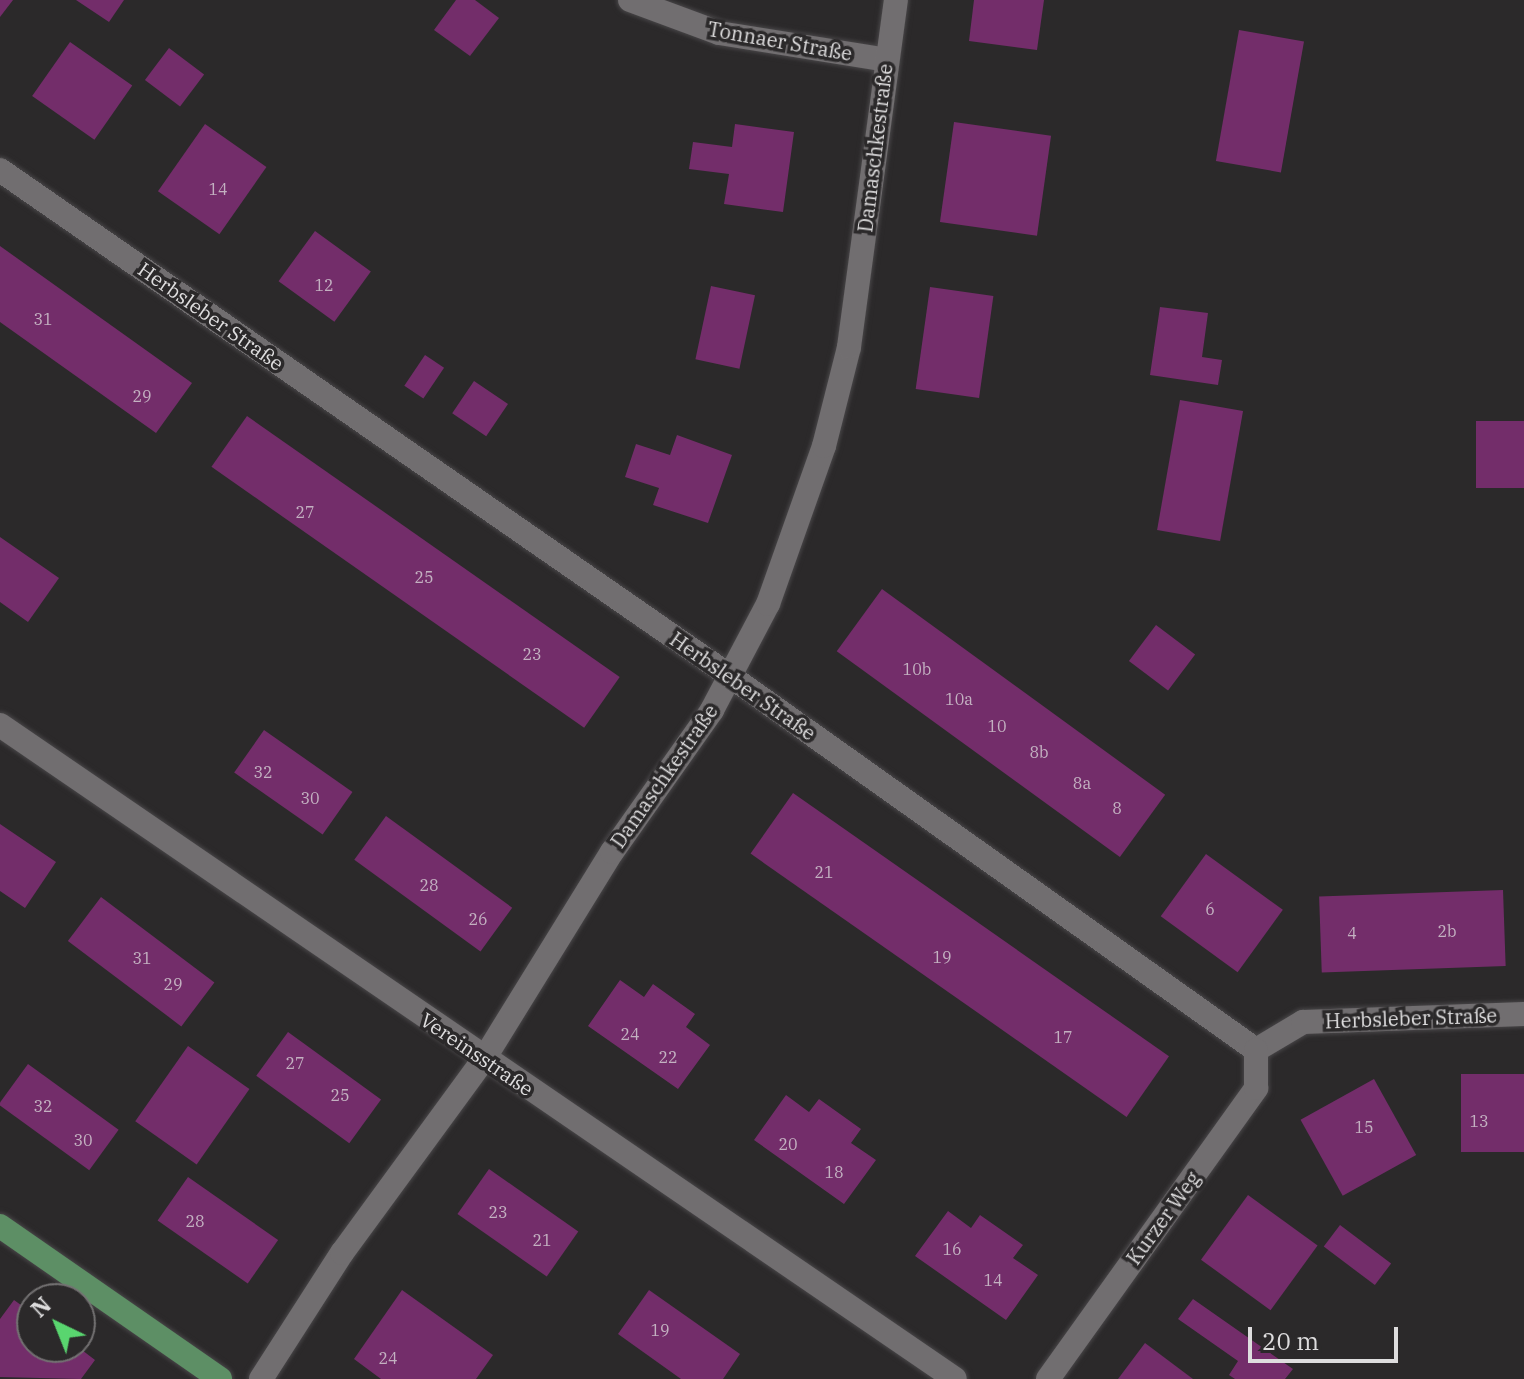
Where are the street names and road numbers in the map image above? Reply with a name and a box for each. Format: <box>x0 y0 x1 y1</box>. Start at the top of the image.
street label: Tonnaer Straße <box>706 16 854 66</box>
street label: Damaschkestraße <box>853 62 897 234</box>
street label: Herbsleber Straße <box>134 257 288 375</box>
street label: Herbsleber Straße <box>666 627 820 745</box>
street label: Damaschkestraße <box>606 700 722 852</box>
street label: Herbsleber Straße <box>1324 1003 1498 1033</box>
street label: Vereinsstraße <box>416 1007 538 1101</box>
street label: Kurzer Weg <box>1121 1167 1205 1269</box>

